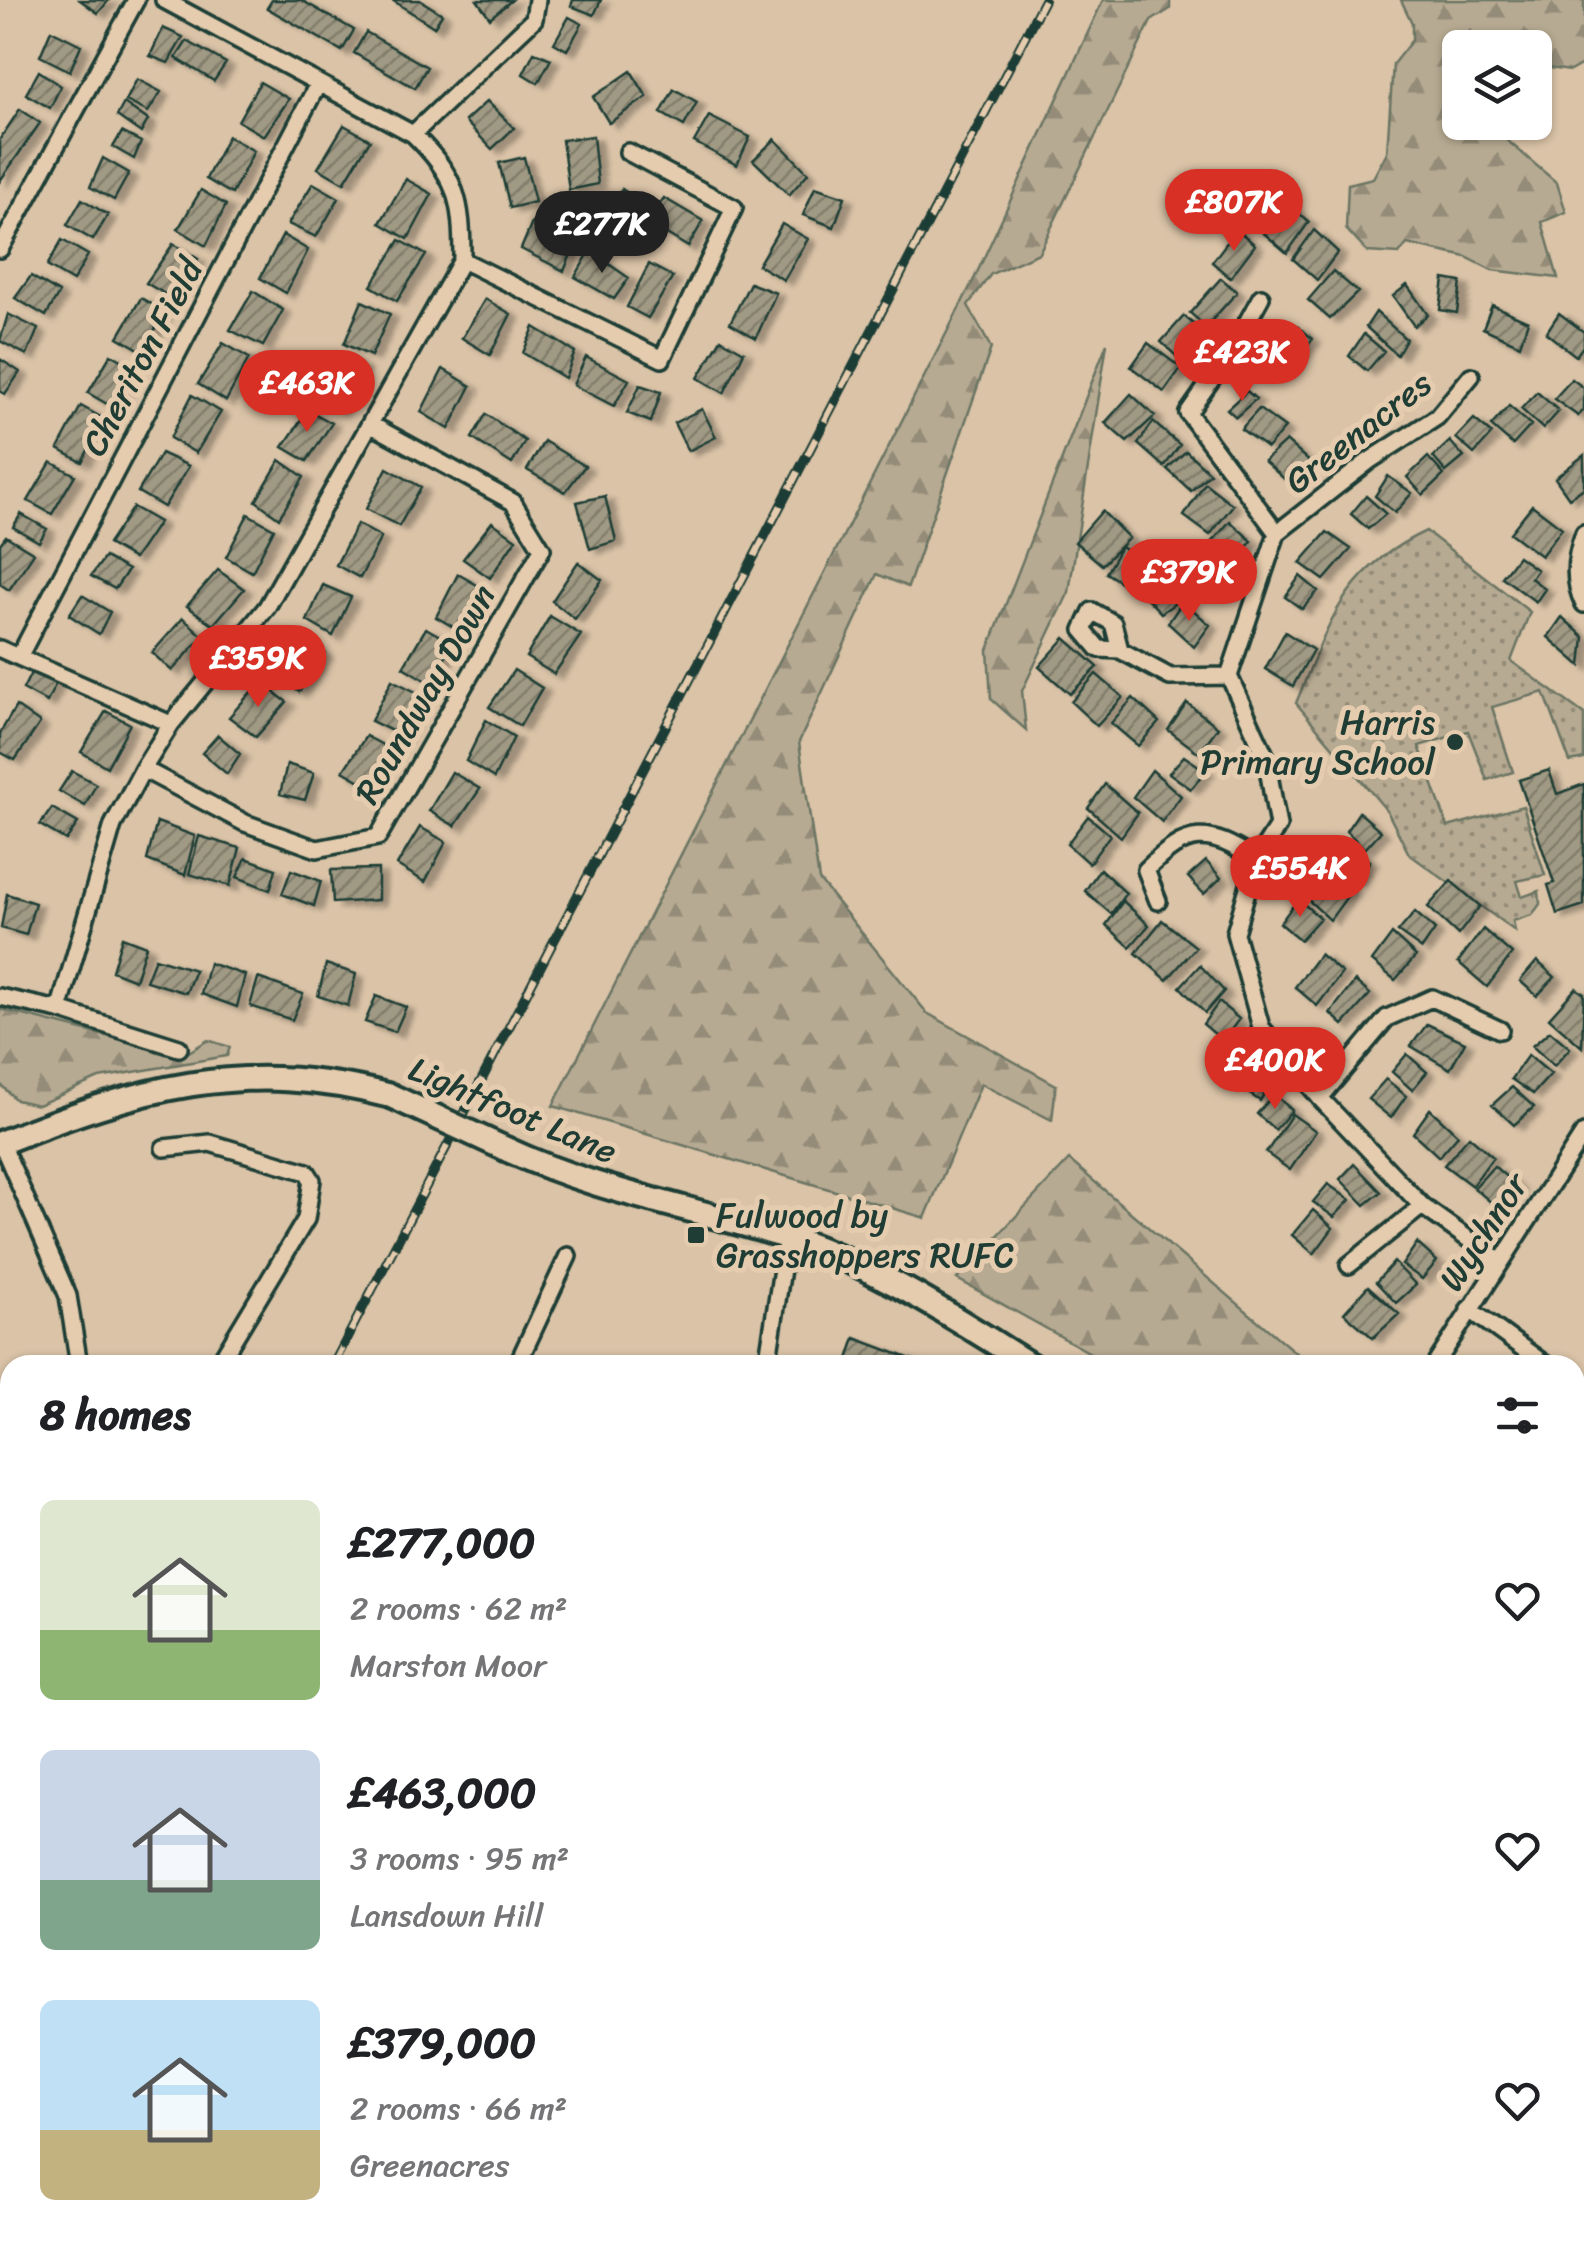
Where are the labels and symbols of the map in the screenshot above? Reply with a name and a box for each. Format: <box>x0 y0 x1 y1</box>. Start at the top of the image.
pin: £807K <box>1164 169 1304 254</box>
pin: £277K <box>532 191 672 276</box>
street label: Cheriton Field <box>64 245 221 467</box>
pin: £423K <box>1172 319 1312 404</box>
pin: £463K <box>237 350 377 435</box>
street label: Greenacres <box>1270 354 1446 510</box>
pin: £379K <box>1119 539 1259 624</box>
street label: Roundway Down <box>337 572 513 816</box>
pin: £359K <box>188 625 328 710</box>
place label: Harris Primary School <box>1200 691 1436 793</box>
marker: Harris Primary School <box>1444 731 1466 753</box>
pin: £554K <box>1230 835 1370 920</box>
pin: £400K <box>1205 1027 1345 1112</box>
street label: Lightfoot Lane <box>399 1038 627 1182</box>
street label: Wychnor <box>1421 1158 1546 1304</box>
place label: Fulwood by Grasshoppers RUFC <box>716 1184 1014 1286</box>
marker: Fulwood by Grasshoppers RUFC <box>685 1224 707 1246</box>

